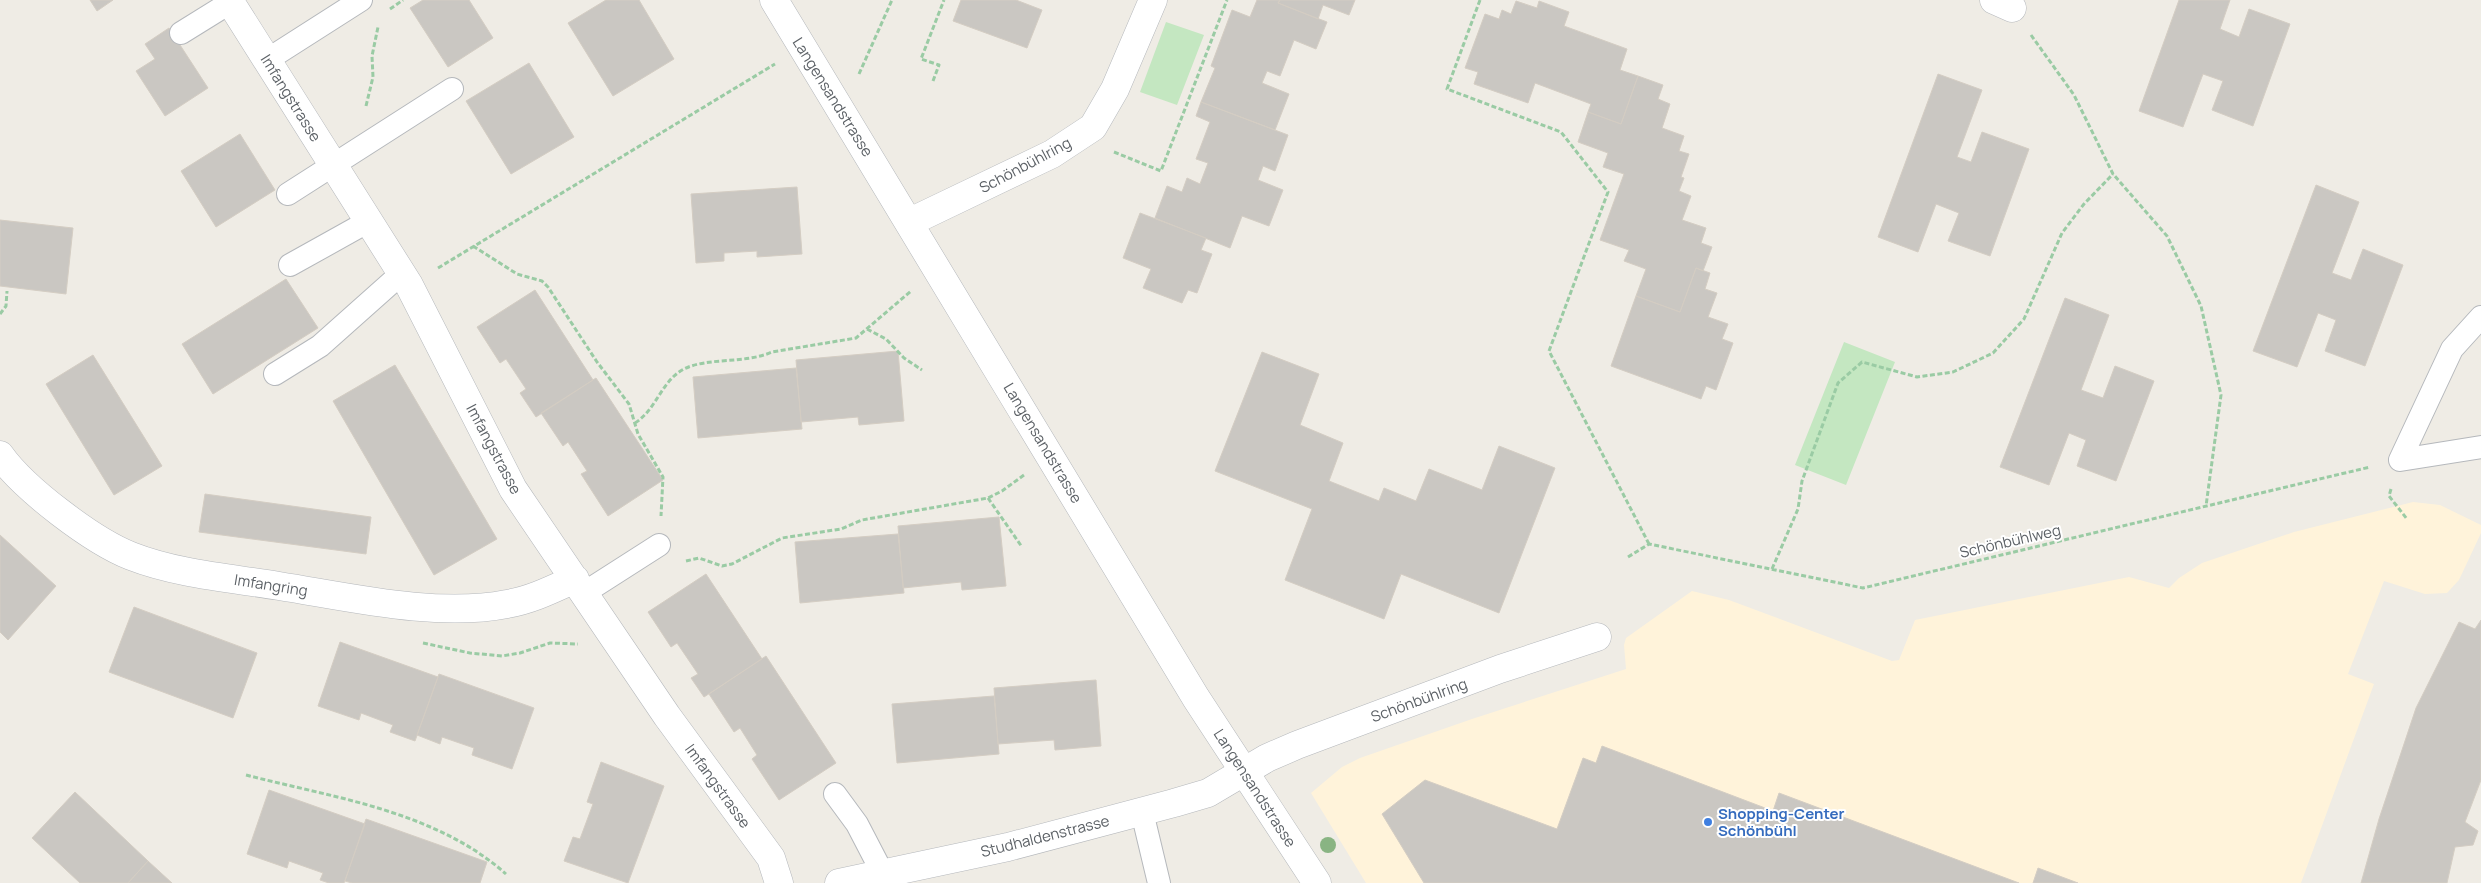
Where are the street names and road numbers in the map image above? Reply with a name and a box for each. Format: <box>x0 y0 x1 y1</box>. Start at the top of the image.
street label: Langensandstrasse <box>788 33 878 161</box>
street label: Imfangstrasse <box>256 50 326 146</box>
street label: Schönbühlring <box>975 132 1075 198</box>
street label: Langensandstrasse <box>999 379 1087 507</box>
street label: Imfangstrasse <box>461 400 527 498</box>
street label: Schönbühlweg <box>1957 519 2063 563</box>
street label: Imfangring <box>233 569 309 601</box>
street label: Schönbühlring <box>1368 673 1470 727</box>
street label: Langensandstrasse <box>1209 725 1301 851</box>
street label: Imfangstrasse <box>680 740 756 833</box>
street label: Studhaldenstrasse <box>978 810 1112 862</box>

